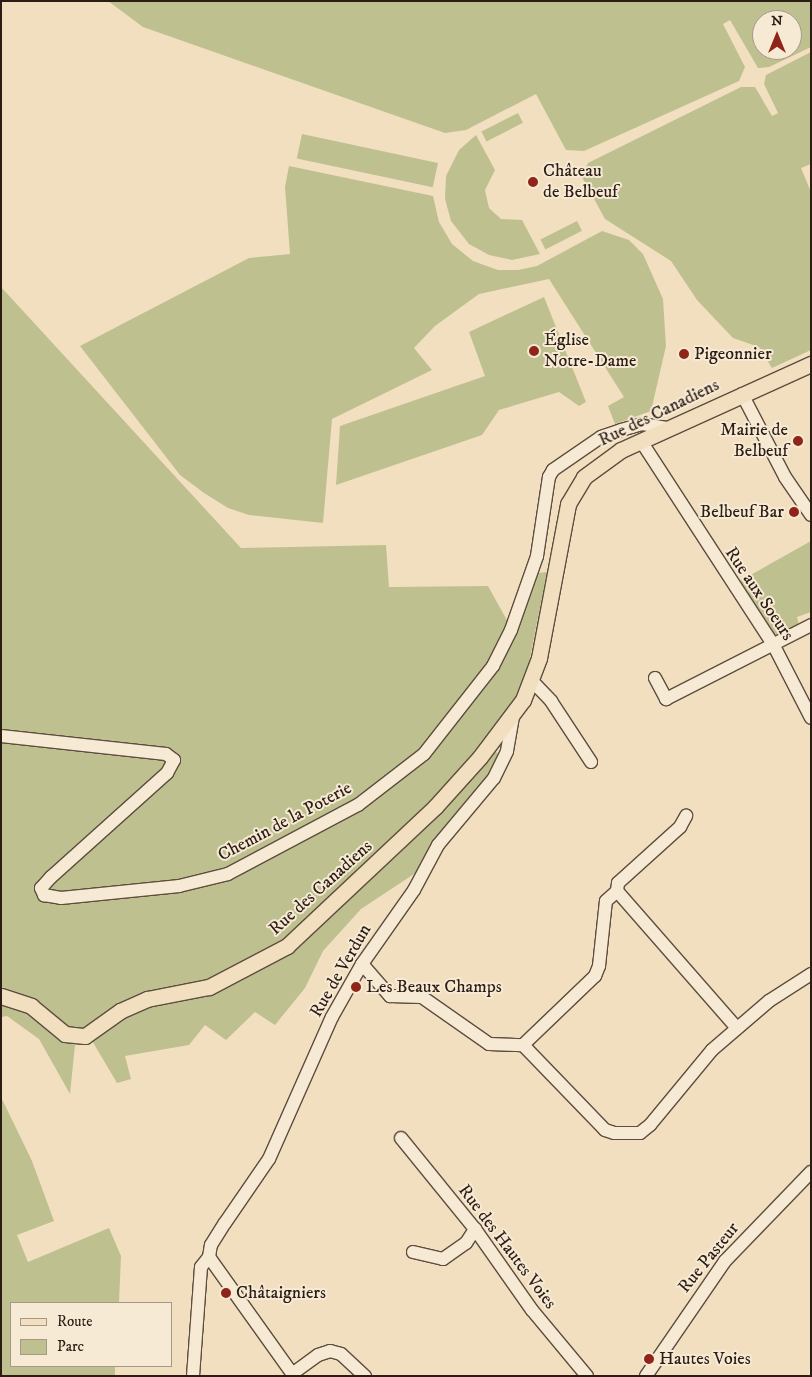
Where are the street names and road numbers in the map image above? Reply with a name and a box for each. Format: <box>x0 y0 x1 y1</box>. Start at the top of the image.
street label: Rue des Canadiens <box>595 374 723 452</box>
street label: Rue aux Soeurs <box>720 543 798 645</box>
street label: Chemin de la Poterie <box>214 778 356 866</box>
street label: Rue des Canadiens <box>265 836 377 940</box>
street label: Rue de Verdun <box>306 921 376 1021</box>
street label: Rue des Hautes Voies <box>453 1181 561 1313</box>
street label: Rue Pasteur <box>674 1218 744 1298</box>

